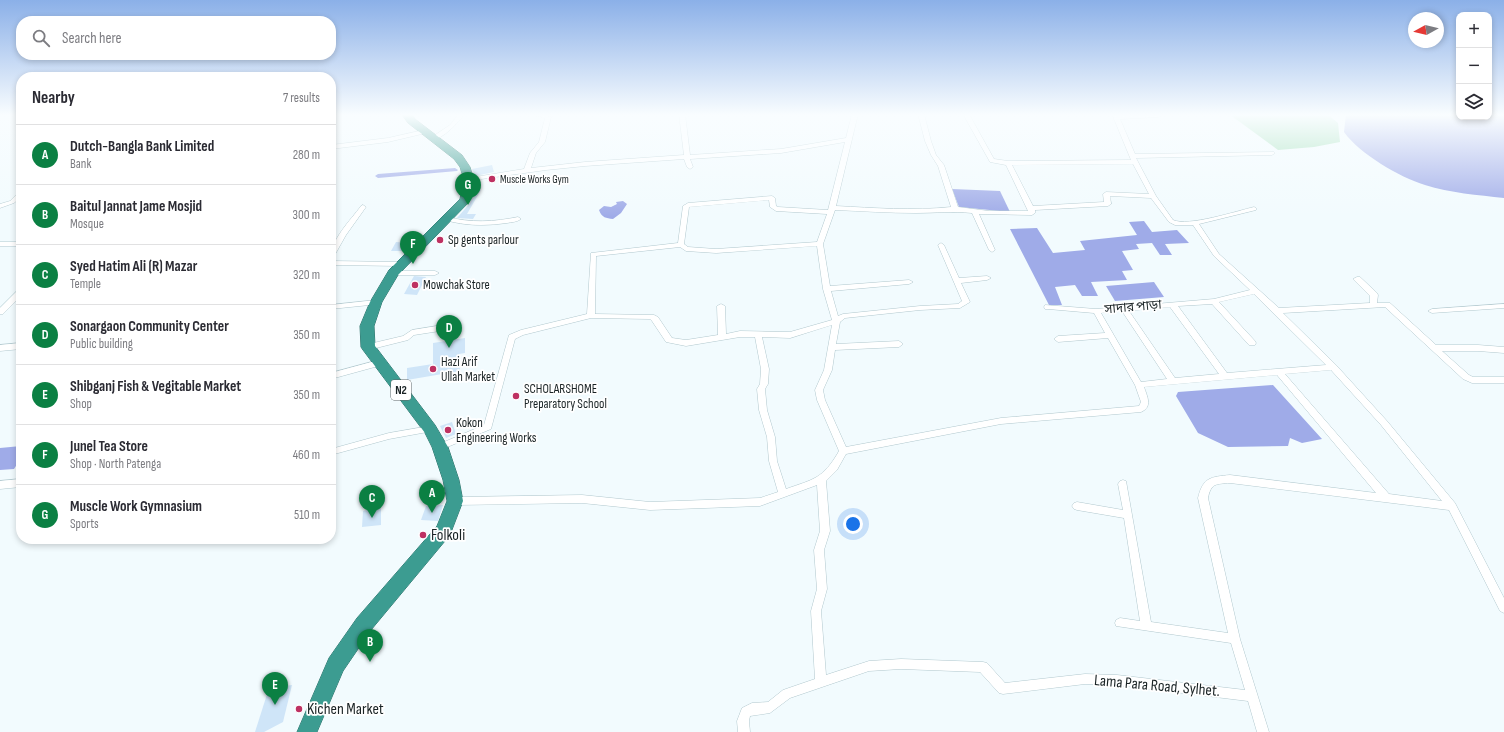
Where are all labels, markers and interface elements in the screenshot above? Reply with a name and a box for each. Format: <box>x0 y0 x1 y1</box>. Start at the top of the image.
north arrow <box>1408 12 1444 48</box>
map controls <box>1456 12 1492 120</box>
button: + <box>1456 12 1492 48</box>
search box <box>16 16 336 60</box>
icon: search <box>30 27 52 49</box>
text: Search here <box>62 29 122 48</box>
button: − <box>1456 48 1492 84</box>
button: layers <box>1456 84 1492 120</box>
text: Nearby <box>32 88 75 108</box>
text: 7 results <box>283 90 320 106</box>
text: Dutch-Bangla Bank Limited <box>70 137 214 156</box>
text: A <box>42 147 48 163</box>
text: 280 m <box>293 147 320 163</box>
text: Bank <box>70 156 91 172</box>
pin: G <box>455 172 481 205</box>
place label: Muscle Works Gym <box>500 173 569 186</box>
marker: Muscle Works Gym <box>487 174 497 184</box>
text: Baitul Jannat Jame Mosjid <box>70 197 202 216</box>
text: B <box>42 207 48 223</box>
text: 300 m <box>293 207 320 223</box>
text: Mosque <box>70 216 104 232</box>
pin: F <box>400 231 426 264</box>
place label: Sp gents parlour <box>448 232 519 248</box>
marker: Sp gents parlour <box>435 235 445 245</box>
text: Syed Hatim Ali (R) Mazar <box>70 257 197 276</box>
text: C <box>42 267 48 283</box>
text: 320 m <box>293 267 320 283</box>
text: Temple <box>70 276 101 292</box>
place label: Mowchak Store <box>423 277 490 293</box>
marker: Mowchak Store <box>410 280 420 290</box>
street label: সাদার পাড়া <box>1103 296 1163 318</box>
pin: D <box>436 315 462 348</box>
text: Sonargaon Community Center <box>70 317 229 336</box>
text: D <box>42 327 48 343</box>
text: 350 m <box>293 327 320 343</box>
text: Public building <box>70 336 133 352</box>
place label: Hazi Arif Ullah Market <box>441 354 495 385</box>
marker: Hazi Arif Ullah Market <box>428 364 438 374</box>
text: Shibganj Fish & Vegitable Market <box>70 377 241 396</box>
road number: N2 <box>391 380 411 400</box>
place label: SCHOLARSHOME Preparatory School <box>524 381 607 412</box>
text: E <box>42 387 48 403</box>
text: 350 m <box>293 387 320 403</box>
marker: SCHOLARSHOME Preparatory School <box>511 391 521 401</box>
text: Shop <box>70 396 92 412</box>
place label: Kokon Engineering Works <box>456 415 537 446</box>
marker: Kokon Engineering Works <box>443 425 453 435</box>
text: Junel Tea Store <box>70 437 148 456</box>
text: F <box>42 447 48 463</box>
text: 460 m <box>293 447 320 463</box>
text: Shop · North Patenga <box>70 456 161 472</box>
pin: A <box>419 480 445 513</box>
pin: C <box>359 485 385 518</box>
text: Muscle Work Gymnasium <box>70 497 202 516</box>
text: G <box>42 507 48 523</box>
text: 510 m <box>294 507 320 523</box>
your location <box>843 514 863 534</box>
text: Sports <box>70 516 99 532</box>
place label: Folkoli <box>431 526 465 545</box>
marker: Folkoli <box>418 530 428 540</box>
pin: B <box>357 629 383 662</box>
street label: Lama Para Road, Sylhet. <box>1093 671 1221 701</box>
pin: E <box>262 672 288 705</box>
place label: Kichen Market <box>307 700 384 719</box>
marker: Kichen Market <box>294 704 304 714</box>

